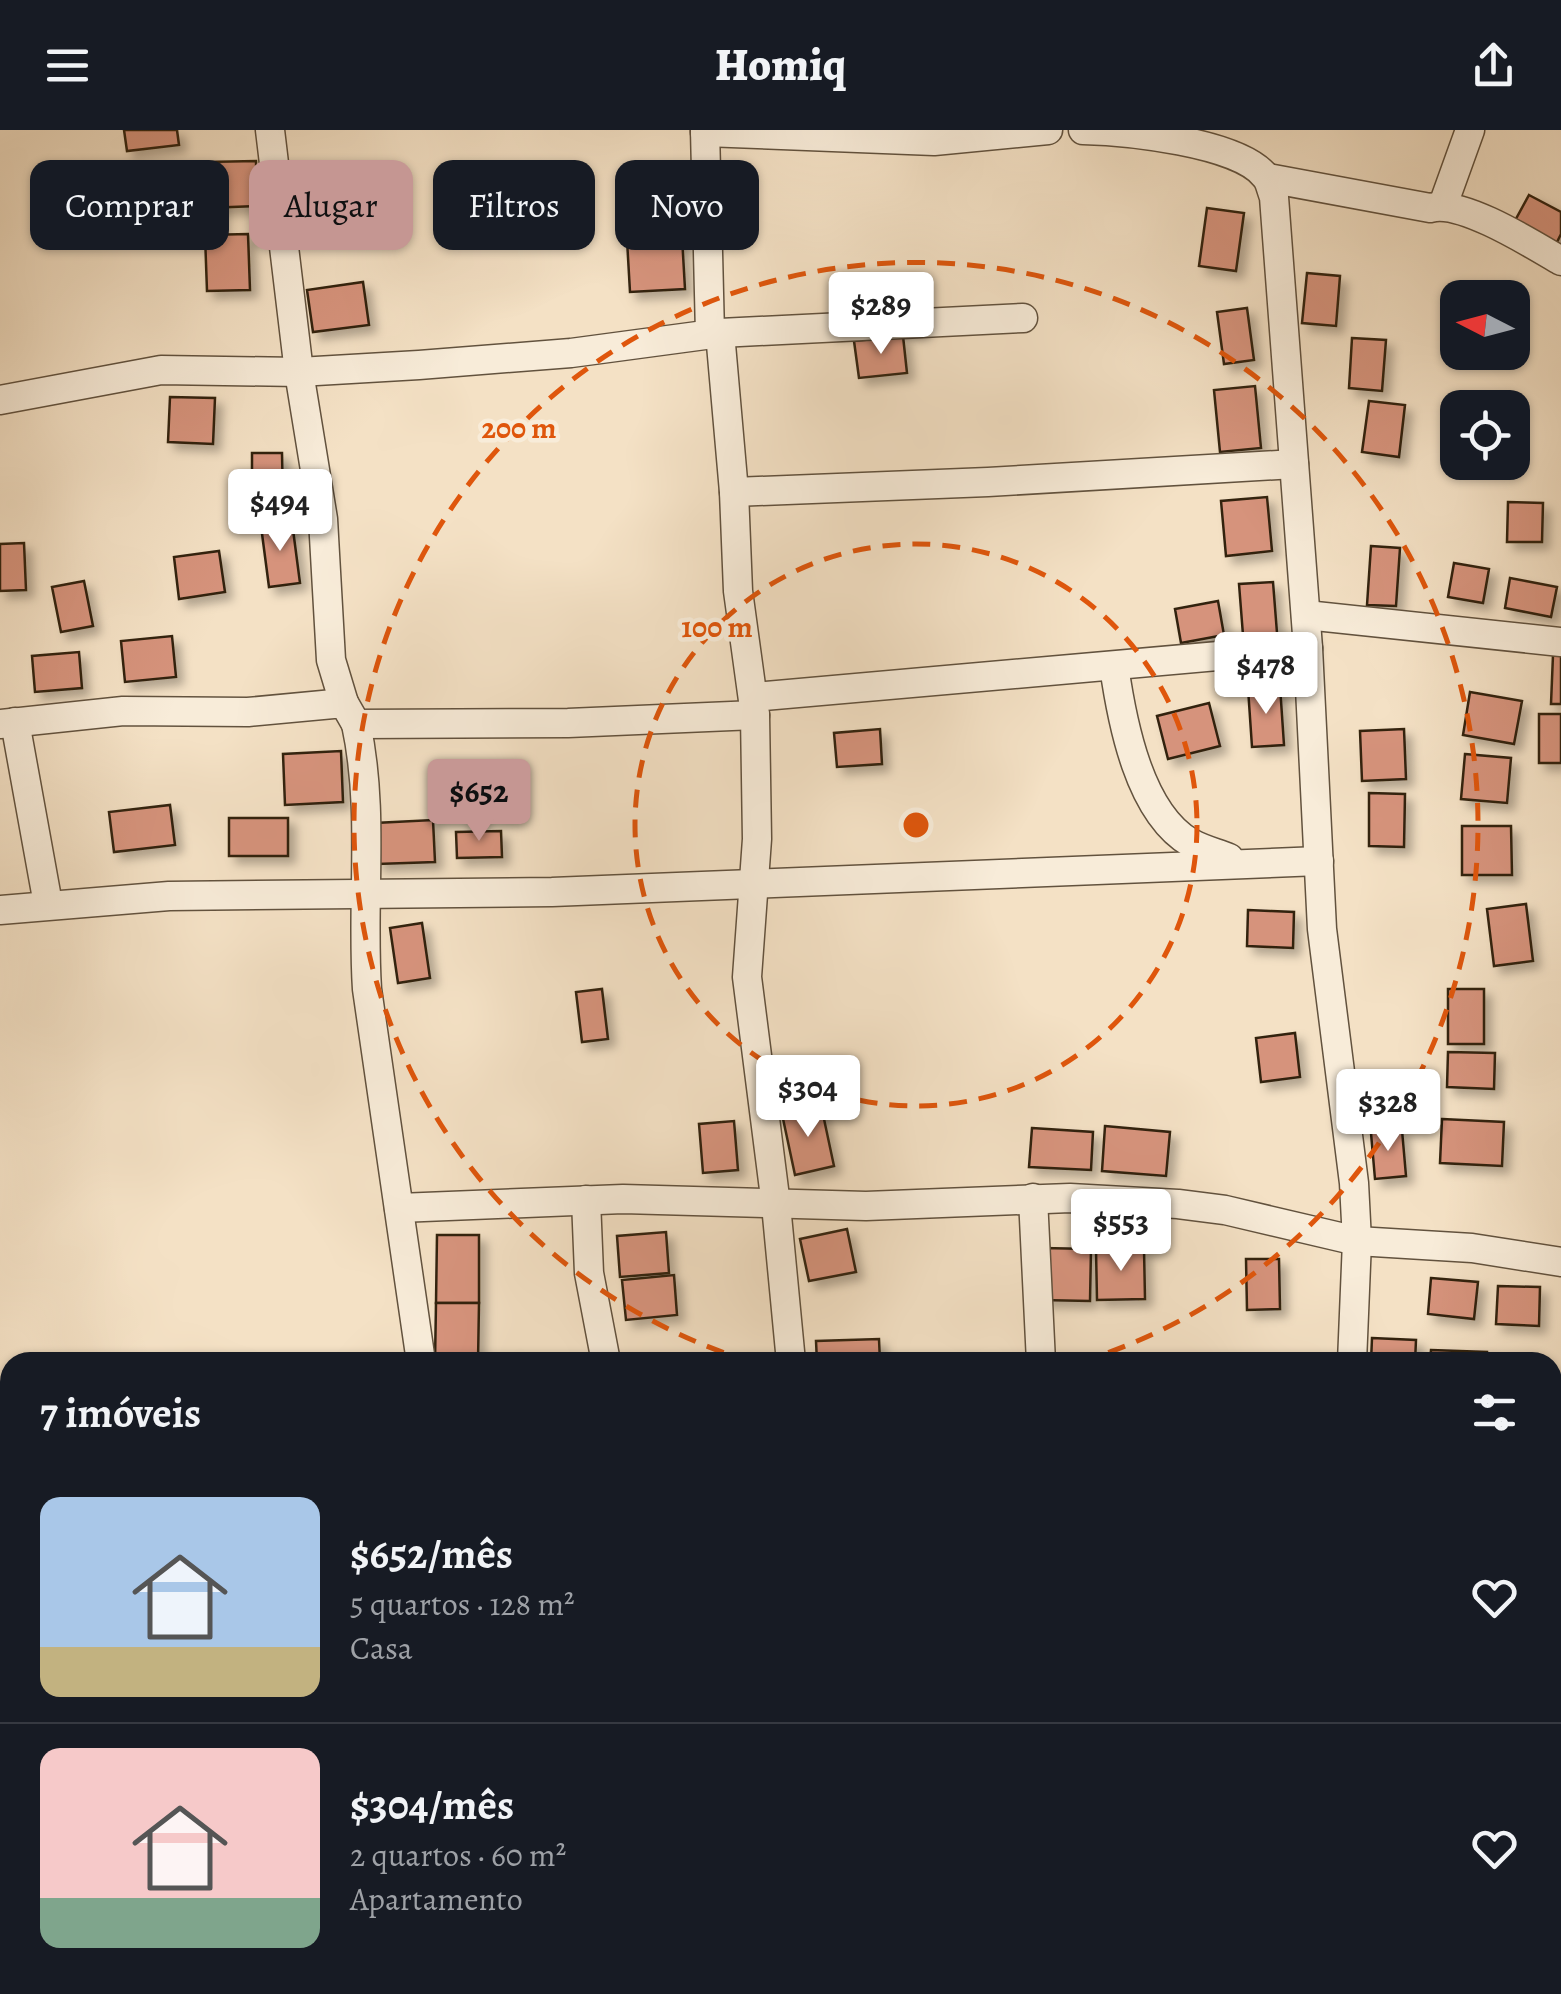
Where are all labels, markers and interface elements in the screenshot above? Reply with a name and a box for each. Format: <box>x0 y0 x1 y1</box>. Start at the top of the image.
text: Homiq <box>715 34 846 96</box>
icon: menu <box>40 38 95 93</box>
icon: share <box>1466 38 1521 93</box>
chip: Comprar <box>30 160 229 250</box>
chip: Alugar <box>249 160 413 250</box>
chip: Filtros <box>433 160 595 250</box>
chip: Novo <box>615 160 759 250</box>
pin: $289 <box>822 272 940 357</box>
north arrow <box>1440 280 1530 370</box>
map controls <box>1440 280 1530 480</box>
text: $289 <box>851 282 911 326</box>
button: locate <box>1440 390 1530 480</box>
text: 200 m <box>481 408 557 448</box>
pin: $494 <box>221 469 339 554</box>
text: $494 <box>250 479 310 523</box>
text: 100 m <box>681 607 753 647</box>
pin: $478 <box>1207 632 1325 717</box>
text: $478 <box>1237 642 1295 686</box>
pin: $652 <box>420 759 538 844</box>
text: $652 <box>450 769 508 813</box>
centre of rings <box>898 807 934 843</box>
pin: $304 <box>749 1055 867 1140</box>
text: $304 <box>778 1065 838 1109</box>
pin: $328 <box>1329 1069 1447 1154</box>
text: $328 <box>1358 1079 1418 1123</box>
pin: $553 <box>1062 1189 1180 1274</box>
text: $553 <box>1093 1199 1149 1243</box>
text: 7 imóveis <box>40 1384 201 1441</box>
icon: filters <box>1467 1385 1522 1440</box>
text: $652/mês <box>350 1525 513 1582</box>
icon: home <box>120 1537 240 1657</box>
icon: heart <box>1467 1570 1522 1625</box>
text: 5 quartos · 128 m² <box>350 1582 575 1626</box>
text: Casa <box>350 1626 413 1670</box>
text: $304/mês <box>350 1776 514 1833</box>
icon: home <box>120 1788 240 1908</box>
icon: heart <box>1467 1821 1522 1876</box>
text: 2 quartos · 60 m² <box>350 1833 566 1877</box>
text: Apartamento <box>350 1877 523 1921</box>

